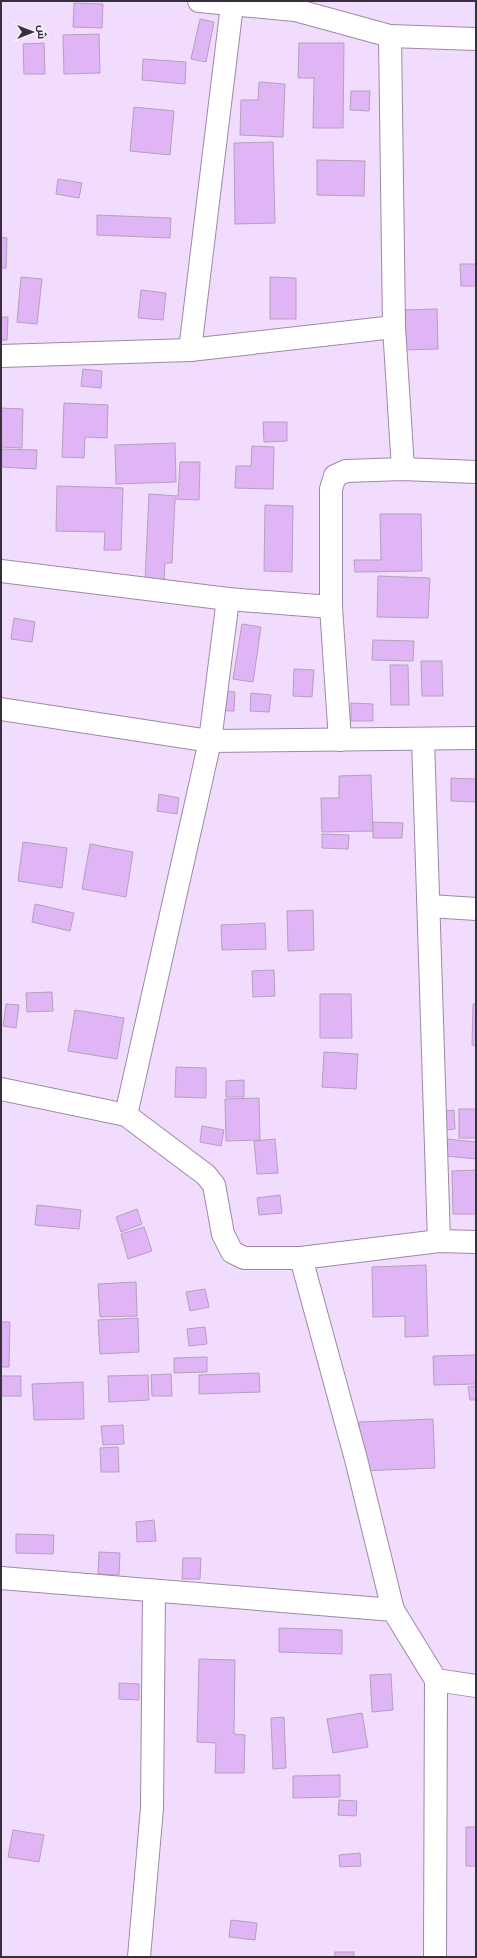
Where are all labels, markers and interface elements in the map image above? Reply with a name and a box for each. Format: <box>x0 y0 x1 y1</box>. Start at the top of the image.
north arrow <box>12 12 52 52</box>
text: ش <box>35 25 49 39</box>

